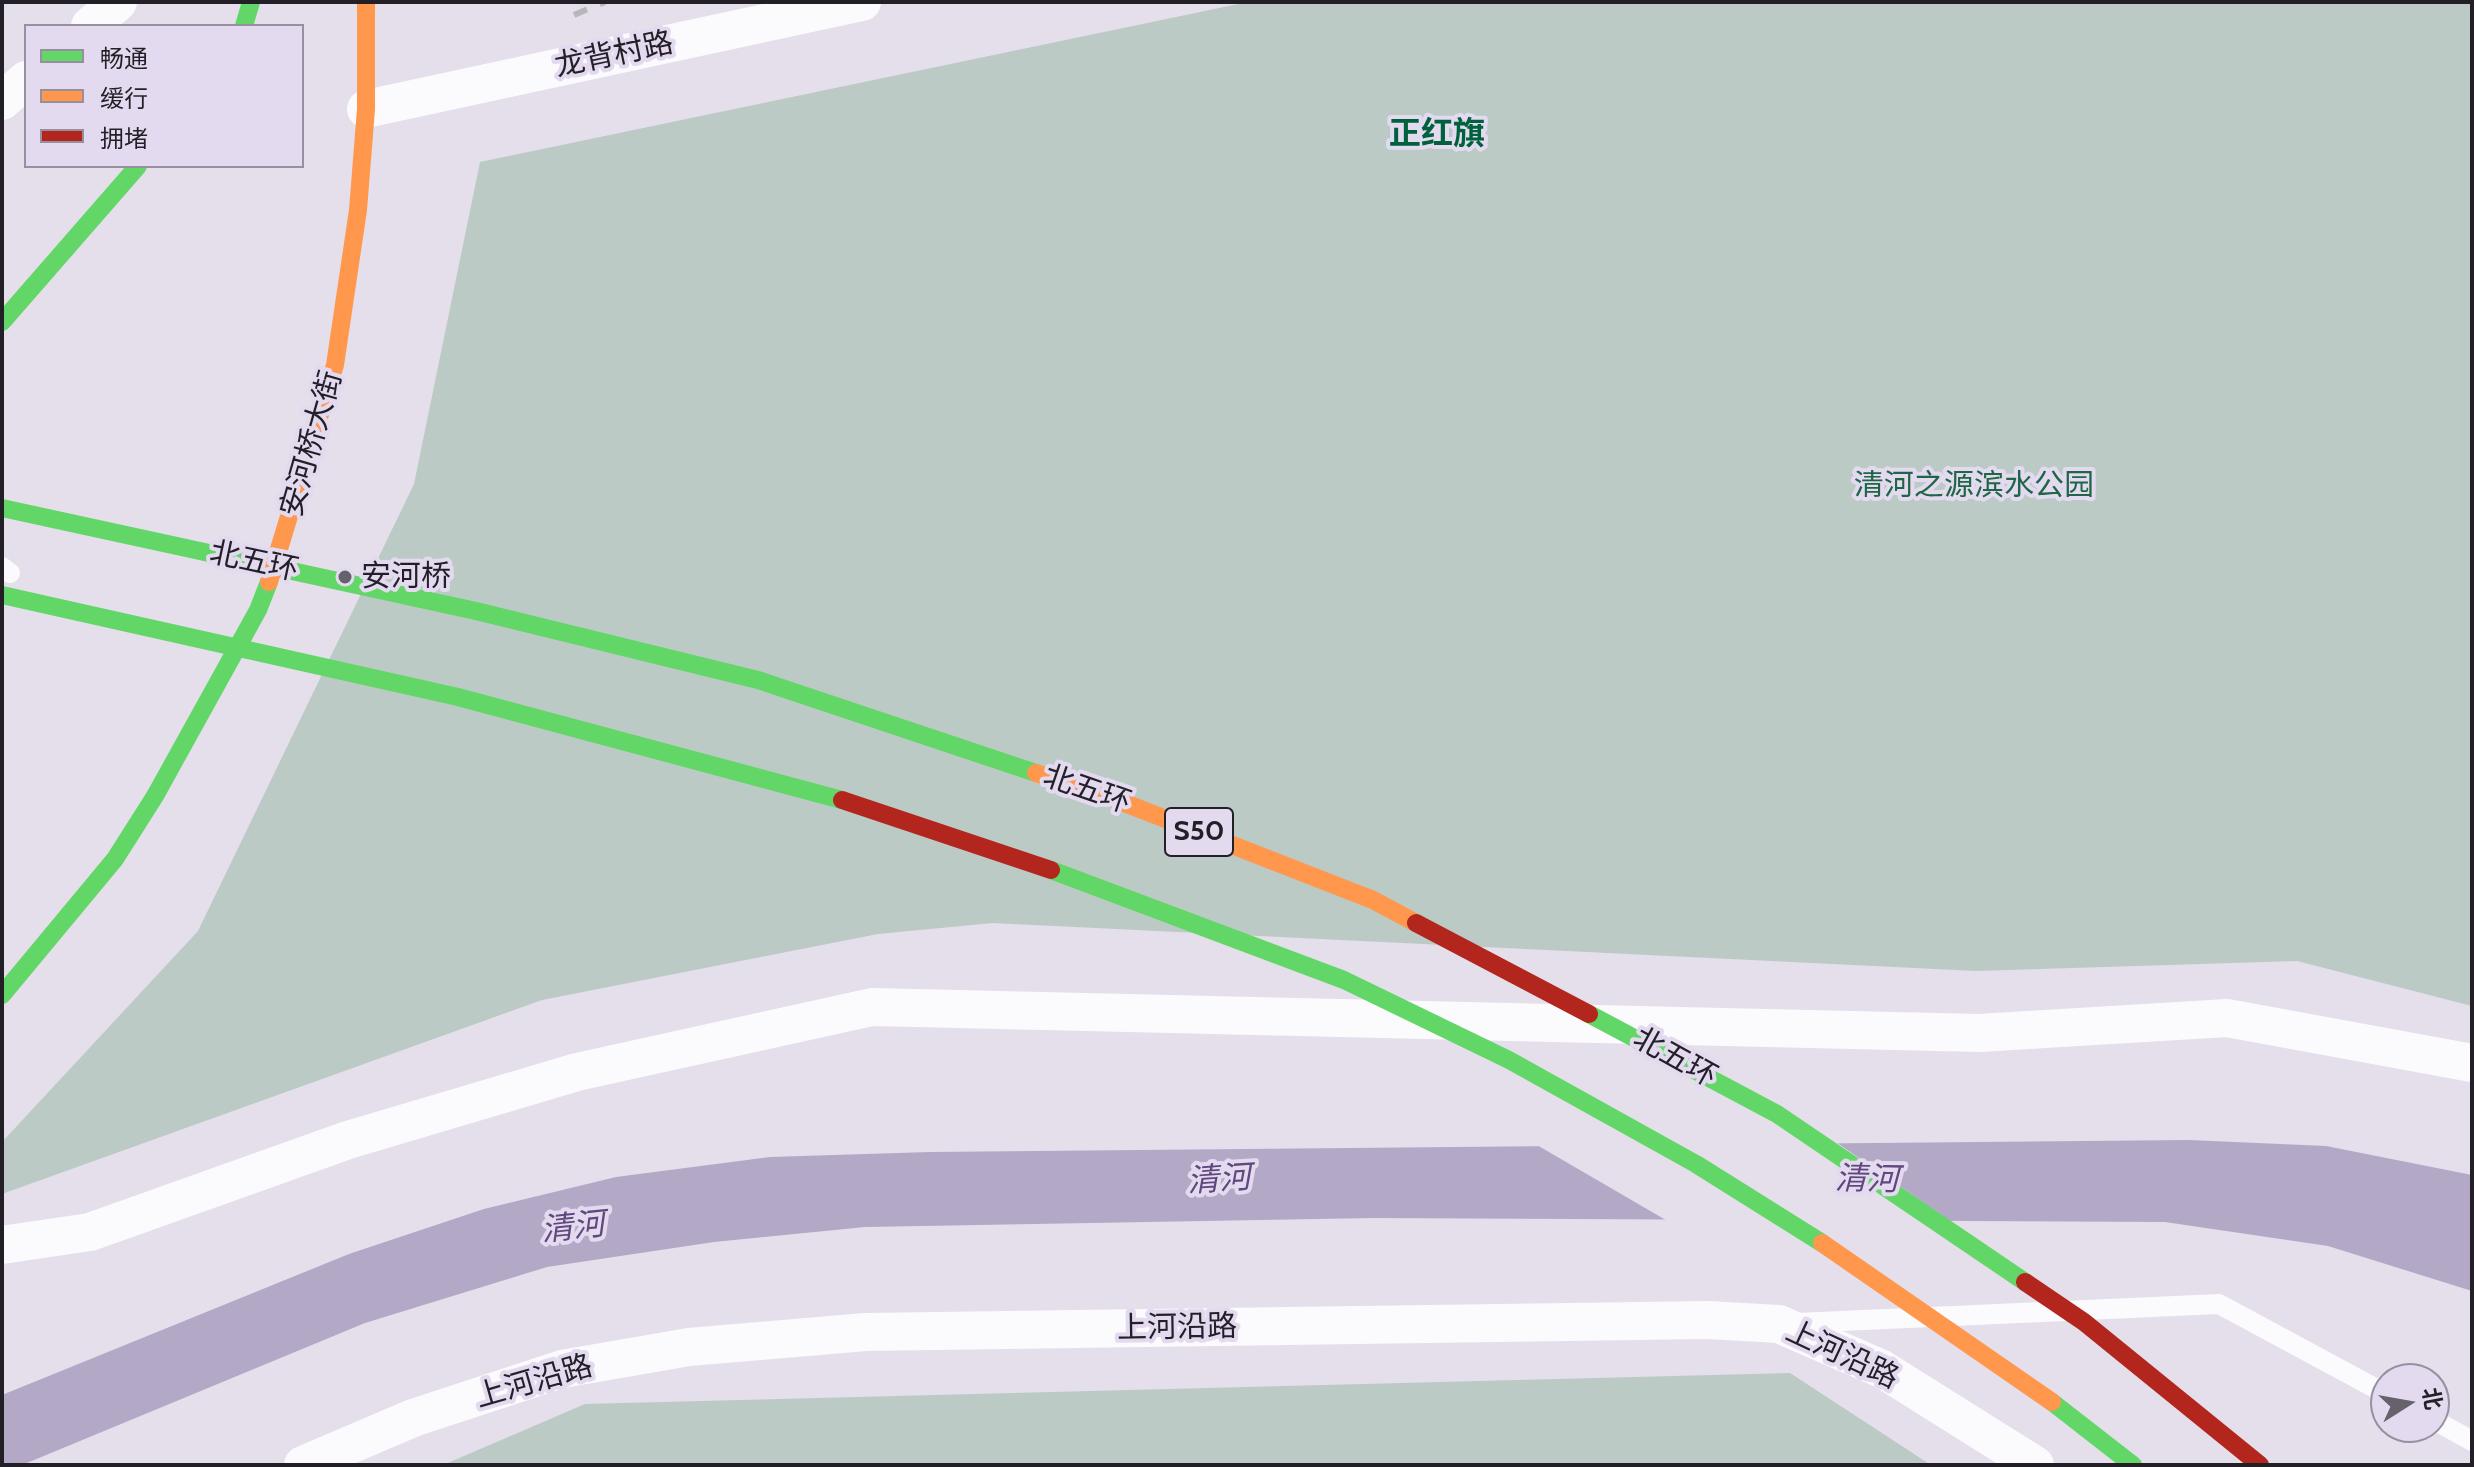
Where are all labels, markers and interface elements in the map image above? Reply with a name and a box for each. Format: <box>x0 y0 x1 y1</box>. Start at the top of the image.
legend <box>24 24 304 168</box>
street label: 龙背村路 <box>552 25 676 85</box>
text: 畅通 <box>100 44 148 73</box>
text: 缓行 <box>100 84 148 113</box>
district label: 正红旗 <box>1389 116 1485 154</box>
text: 拥堵 <box>100 124 148 153</box>
street label: 安河桥大街 <box>274 367 350 521</box>
park label: 清河之源滨水公园 <box>1854 468 2094 504</box>
street label: 北五环 <box>206 535 302 589</box>
place label: 安河桥 <box>361 559 451 595</box>
marker: 安河桥 <box>336 568 354 586</box>
street label: 北五环 <box>1039 758 1135 822</box>
road number: S50 <box>1165 808 1233 856</box>
street label: 北五环 <box>1627 1020 1723 1096</box>
water label: 清河 <box>1186 1159 1252 1201</box>
water label: 清河 <box>1835 1160 1899 1200</box>
water label: 清河 <box>539 1206 607 1250</box>
street label: 上河沿路 <box>1117 1309 1237 1347</box>
street label: 上河沿路 <box>1780 1313 1904 1397</box>
street label: 上河沿路 <box>471 1348 597 1416</box>
north arrow <box>2370 1363 2450 1443</box>
text: 北 <box>2417 1385 2447 1412</box>

